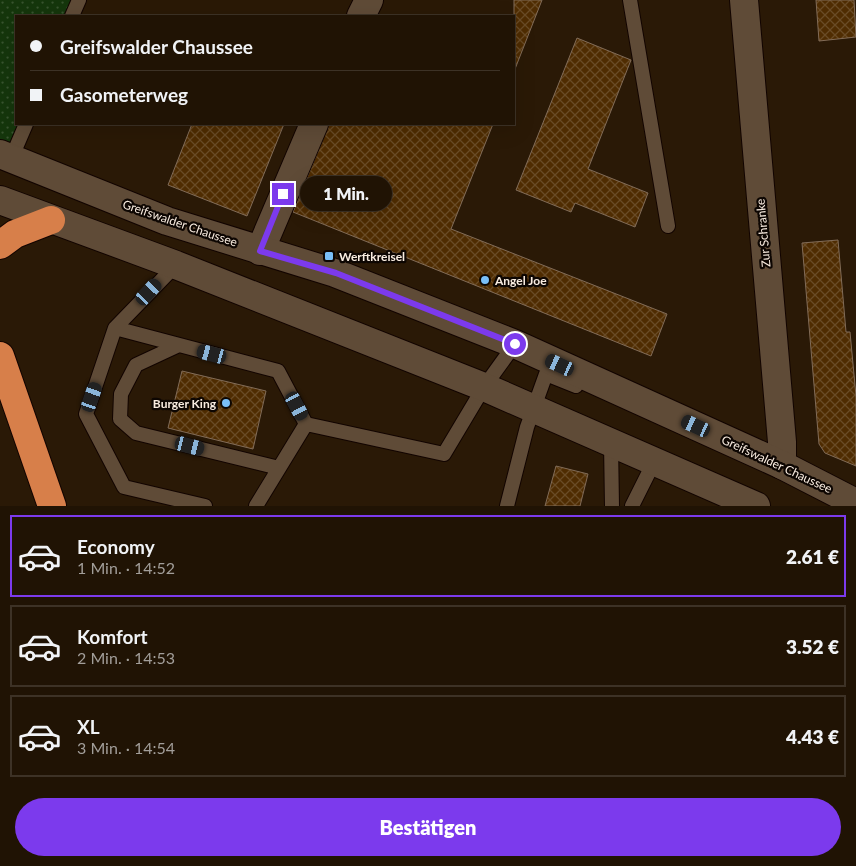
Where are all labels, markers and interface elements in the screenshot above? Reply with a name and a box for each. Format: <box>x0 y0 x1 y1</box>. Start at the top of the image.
text: Greifswalder Chaussee <box>60 35 253 58</box>
text: Gasometerweg <box>60 83 188 106</box>
callout: 1 Min. <box>300 176 393 212</box>
route end <box>272 183 294 205</box>
text: 1 Min. <box>323 184 369 203</box>
street label: Greifswalder Chaussee <box>121 196 239 250</box>
street label: Zur Schranke <box>753 198 773 268</box>
place label: Werftkreisel <box>339 249 405 264</box>
marker: Werftkreisel <box>323 250 335 262</box>
place label: Angel Joe <box>494 273 547 288</box>
marker: Angel Joe <box>479 274 491 286</box>
car <box>133 276 164 308</box>
route start <box>504 333 526 355</box>
car <box>195 343 228 365</box>
car <box>543 352 576 378</box>
car <box>80 380 103 414</box>
car <box>283 389 310 423</box>
place label: Burger King <box>153 396 217 411</box>
marker: Burger King <box>220 397 232 409</box>
car <box>679 413 712 439</box>
street label: Greifswalder Chaussee <box>719 432 835 496</box>
car <box>173 435 206 457</box>
icon: car <box>17 534 62 579</box>
text: Economy <box>77 535 155 558</box>
text: 2.61 € <box>786 545 839 568</box>
text: 1 Min. · 14:52 <box>77 558 175 577</box>
icon: car <box>17 624 62 669</box>
text: Komfort <box>77 625 148 648</box>
text: 3.52 € <box>786 635 839 658</box>
text: 2 Min. · 14:53 <box>77 648 175 667</box>
icon: car <box>17 714 62 759</box>
text: XL <box>77 715 100 738</box>
text: 4.43 € <box>786 725 839 748</box>
text: 3 Min. · 14:54 <box>77 738 175 757</box>
button: Bestätigen <box>15 798 841 856</box>

